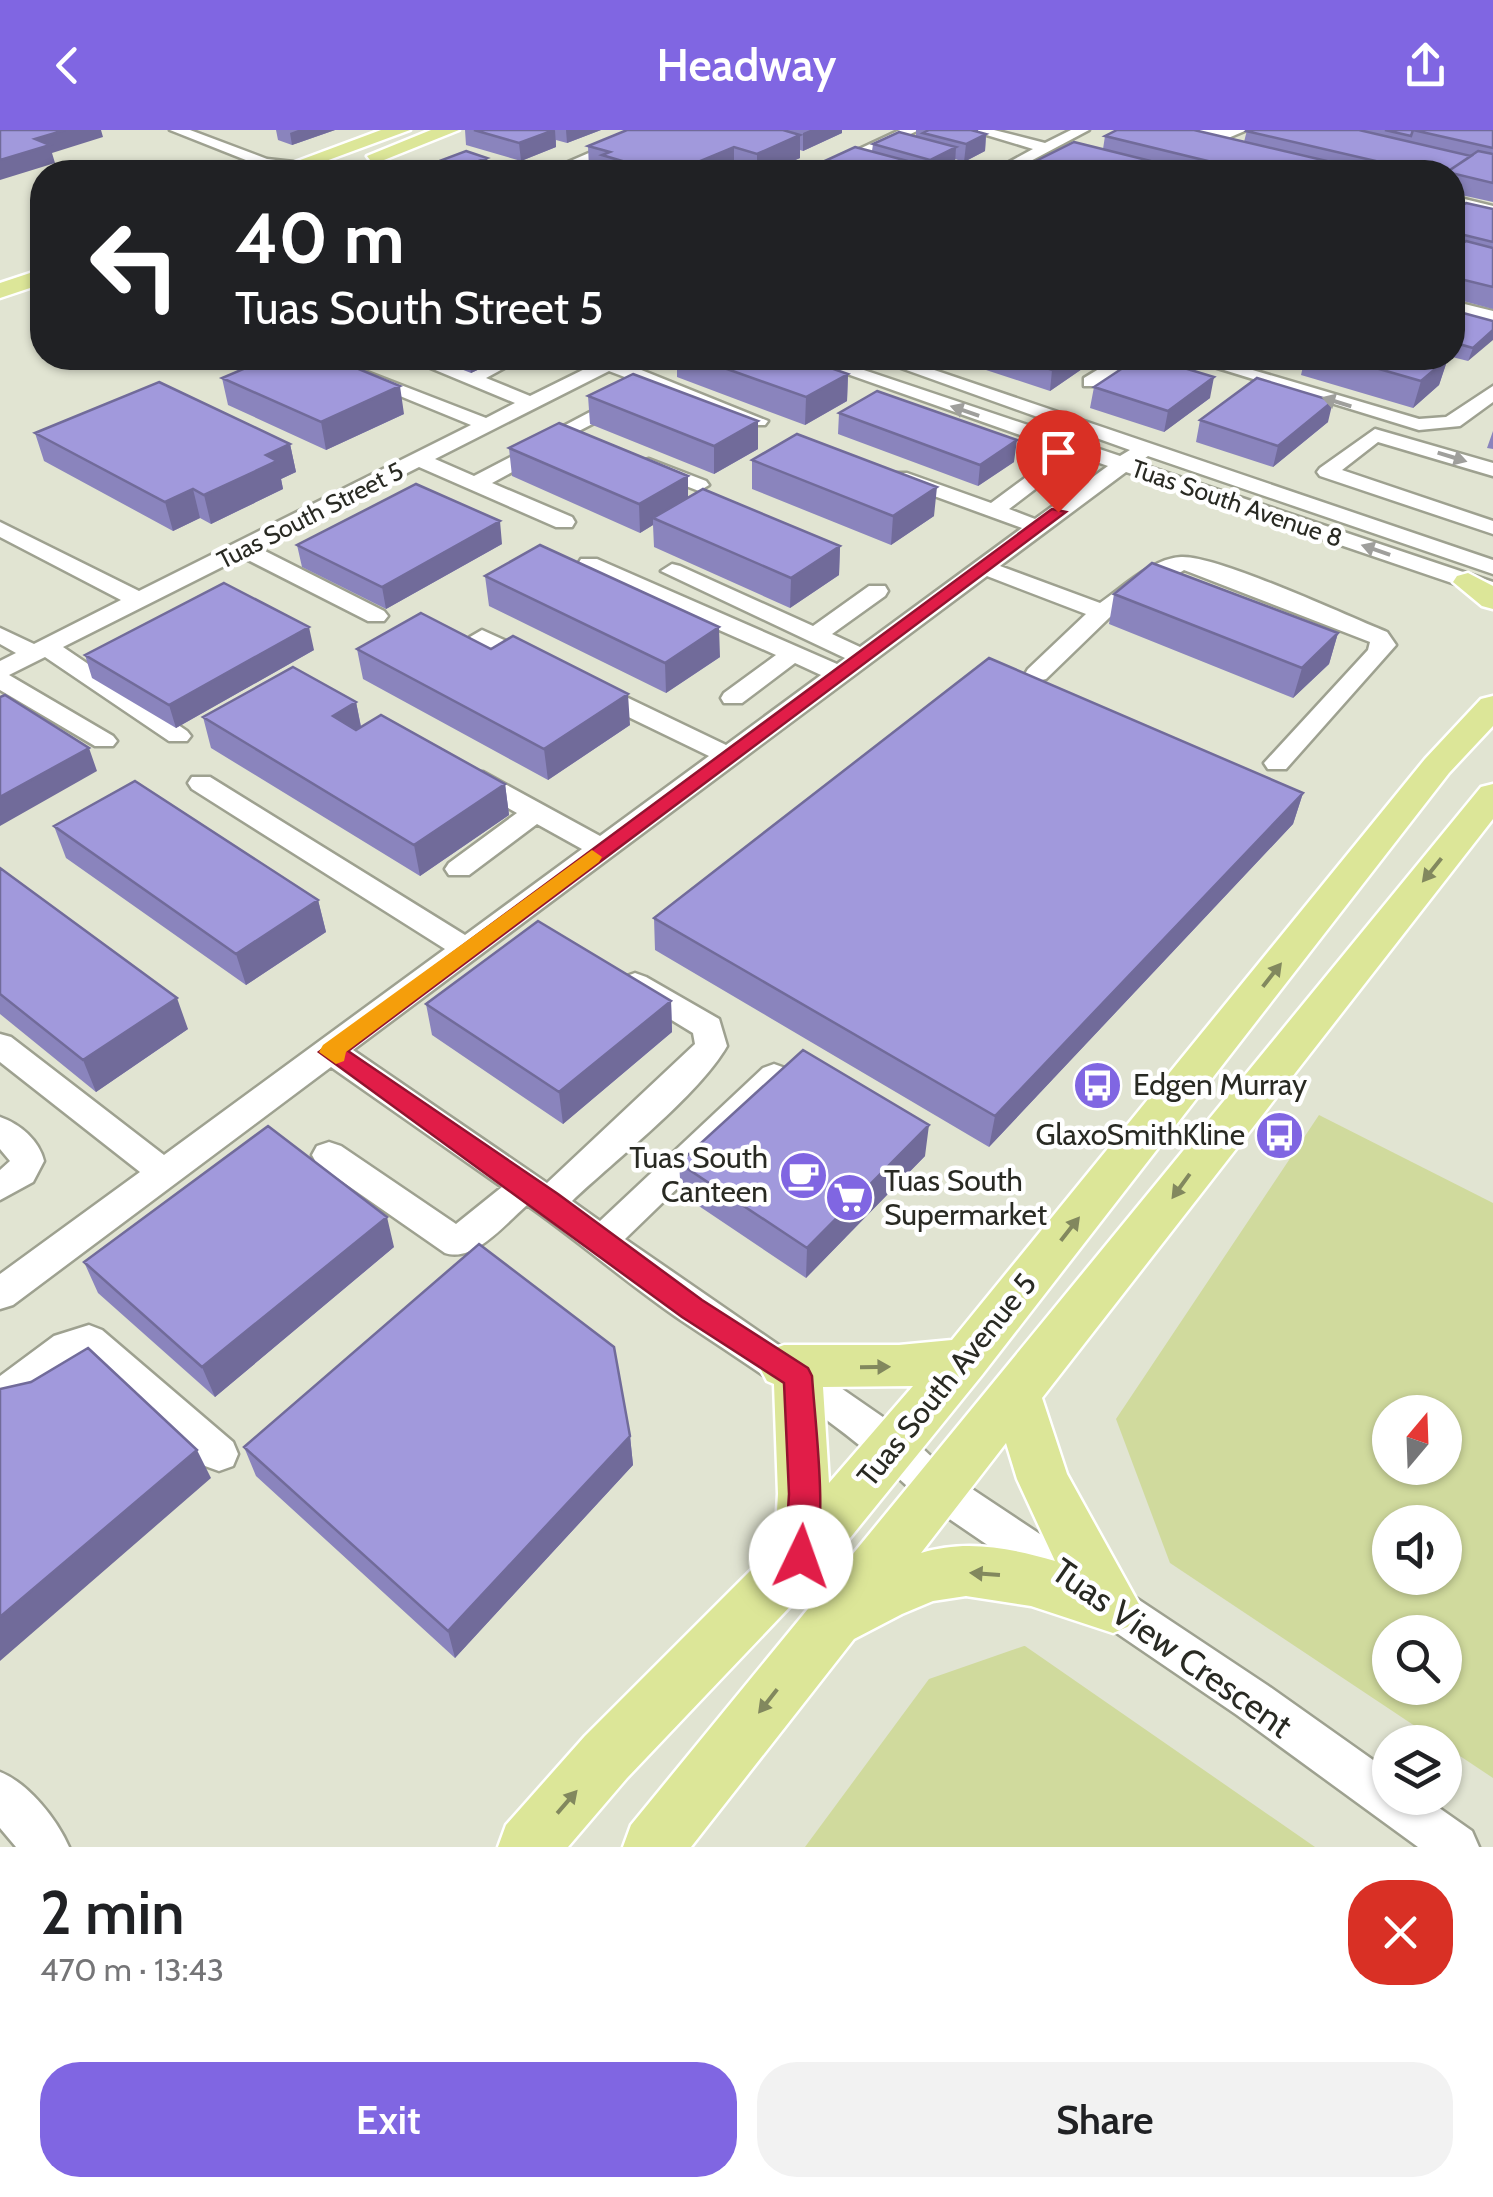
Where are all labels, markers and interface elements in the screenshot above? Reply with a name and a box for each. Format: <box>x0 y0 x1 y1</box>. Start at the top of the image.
icon: back <box>40 38 95 93</box>
text: Headway <box>657 38 836 92</box>
icon: share <box>1398 38 1453 93</box>
text: 40 m <box>235 195 404 281</box>
icon: left <box>70 200 200 330</box>
text: Tuas South Street 5 <box>235 281 603 335</box>
one-way arrow <box>1322 394 1352 409</box>
one-way arrow <box>949 402 979 417</box>
pin <box>1016 410 1101 513</box>
icon: arrive <box>1031 425 1086 480</box>
one-way arrow <box>1437 451 1467 466</box>
street label: Tuas South Avenue 8 <box>1127 453 1347 553</box>
street label: Tuas South Street 5 <box>212 455 408 575</box>
one-way arrow <box>1360 542 1390 557</box>
one-way arrow <box>1422 858 1443 883</box>
one-way arrow <box>1261 962 1282 987</box>
bus stop icon: Edgen Murray <box>1072 1059 1124 1111</box>
place label: Edgen Murray <box>1133 1066 1307 1103</box>
bus stop icon: GlaxoSmithKline <box>1254 1109 1306 1161</box>
place label: GlaxoSmithKline <box>1036 1116 1245 1153</box>
place label: Tuas South Canteen <box>629 1139 768 1210</box>
cafe icon: Tuas South Canteen <box>777 1149 829 1201</box>
place label: Tuas South Supermarket <box>884 1162 1047 1233</box>
supermarket icon: Tuas South Supermarket <box>823 1172 875 1224</box>
one-way arrow <box>1172 1173 1191 1199</box>
one-way arrow <box>1059 1216 1080 1242</box>
street label: Tuas South Avenue 5 <box>849 1266 1044 1494</box>
one-way arrow <box>859 1359 891 1375</box>
north arrow <box>1372 1395 1462 1485</box>
map controls <box>1372 1395 1462 1815</box>
position arrow <box>749 1505 853 1609</box>
button: sound <box>1372 1505 1462 1595</box>
street label: Tuas View Crescent <box>1044 1549 1301 1747</box>
one-way arrow <box>969 1566 1001 1582</box>
button: search <box>1372 1615 1462 1705</box>
one-way arrow <box>758 1688 779 1714</box>
button: layers <box>1372 1725 1462 1815</box>
one-way arrow <box>556 1790 578 1815</box>
text: 2 min <box>40 1876 185 1949</box>
button: close <box>1348 1880 1453 1985</box>
text: 470 m · 13:43 <box>40 1950 224 1989</box>
button: Exit <box>40 2062 737 2177</box>
button: Share <box>757 2062 1453 2177</box>

